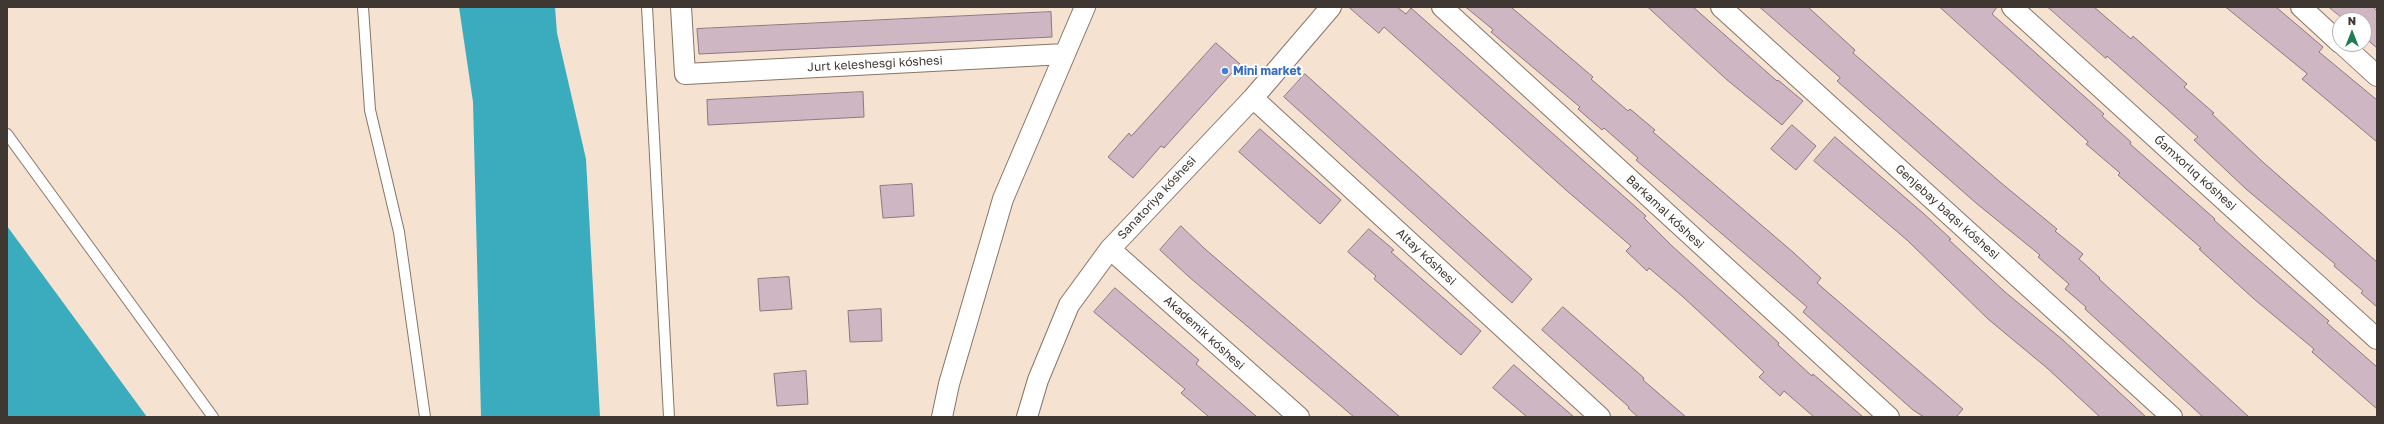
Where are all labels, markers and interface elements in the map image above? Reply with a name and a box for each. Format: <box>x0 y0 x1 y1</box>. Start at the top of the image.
north arrow <box>2332 12 2372 52</box>
text: N <box>2348 14 2356 27</box>
street label: Jurt keleshesgi kóshesi <box>807 53 943 75</box>
place label: Mini market <box>1233 64 1301 78</box>
marker: Mini market <box>1220 66 1230 76</box>
street label: Ǵamxorlıq kóshesi <box>2151 132 2239 214</box>
street label: Sanatoriya kóshesi <box>1115 153 1199 243</box>
street label: Genjebay baqsı kóshesi <box>1892 162 2002 262</box>
street label: Barkamal kóshesi <box>1623 172 1707 252</box>
street label: Altay kóshesi <box>1393 226 1459 288</box>
street label: Akademik kóshesi <box>1161 293 1247 373</box>

